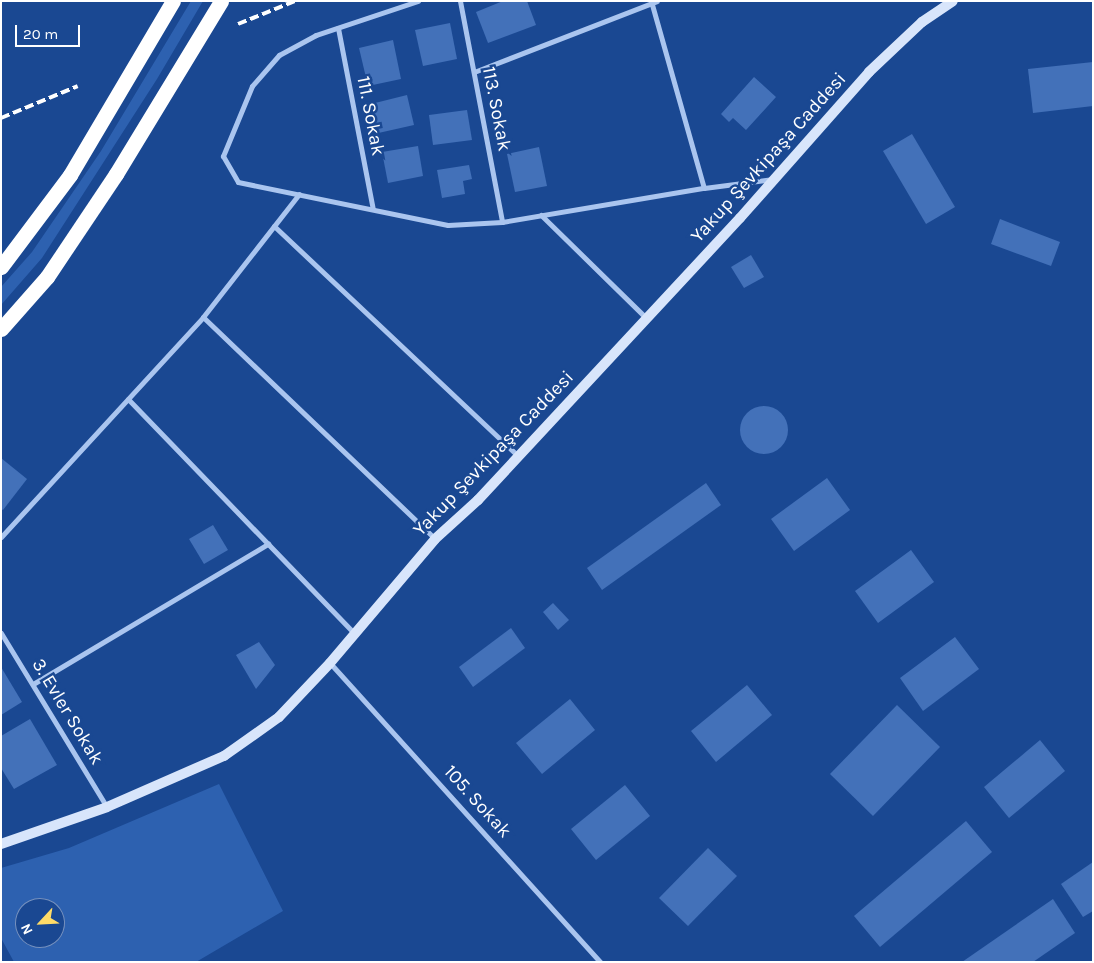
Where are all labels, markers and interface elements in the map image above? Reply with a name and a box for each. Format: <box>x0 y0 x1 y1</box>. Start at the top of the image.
scale bar <box>18 15 82 47</box>
text: 20 m <box>23 25 58 43</box>
street label: 113. Sokak <box>477 65 515 153</box>
street label: Yakup Şevkipaşa Caddesi <box>687 68 851 248</box>
street label: 111. Sokak <box>351 74 389 158</box>
street label: Yakup Şevkipaşa Caddesi <box>409 367 579 541</box>
street label: 3. Evler Sokak <box>26 655 108 769</box>
street label: 105. Sokak <box>438 761 516 843</box>
north arrow <box>15 898 65 948</box>
text: N <box>17 921 37 937</box>

